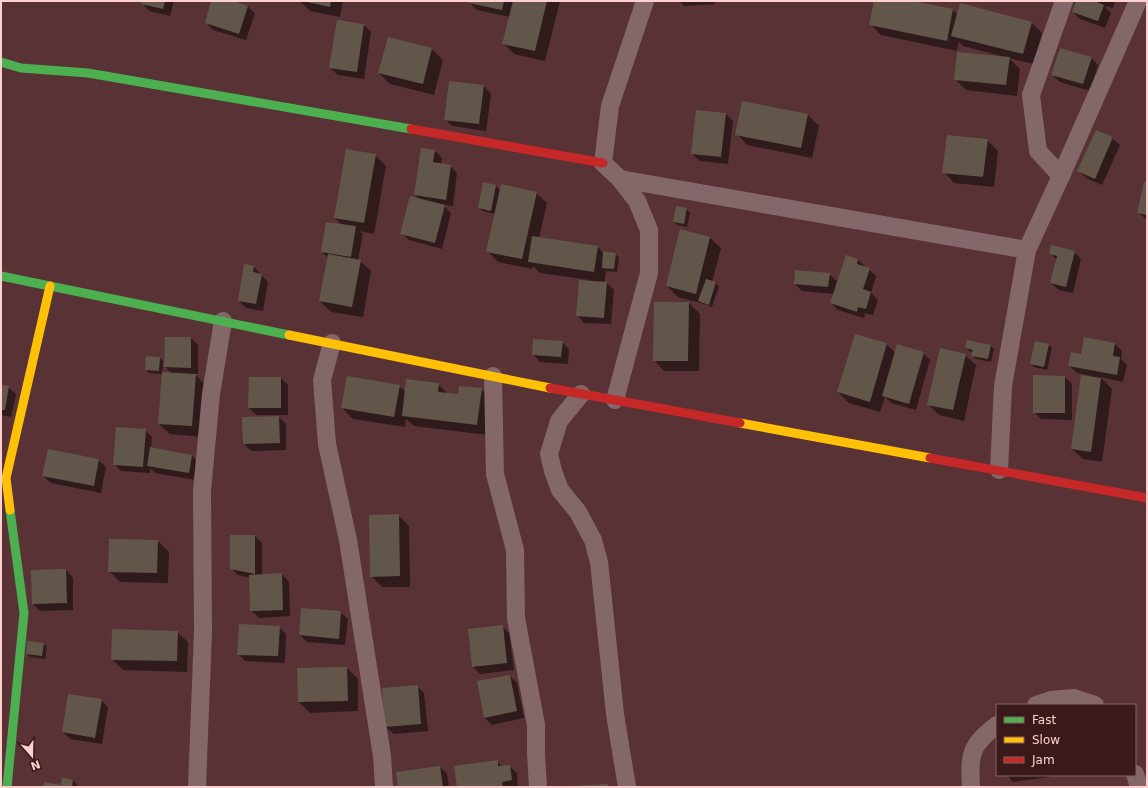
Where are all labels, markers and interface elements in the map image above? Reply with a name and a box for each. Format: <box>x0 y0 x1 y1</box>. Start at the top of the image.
legend <box>996 704 1136 776</box>
text: Fast <box>1032 713 1056 727</box>
text: Slow <box>1032 733 1060 747</box>
north arrow <box>12 736 52 776</box>
text: Jam <box>1031 753 1055 767</box>
text: N <box>29 757 42 773</box>

